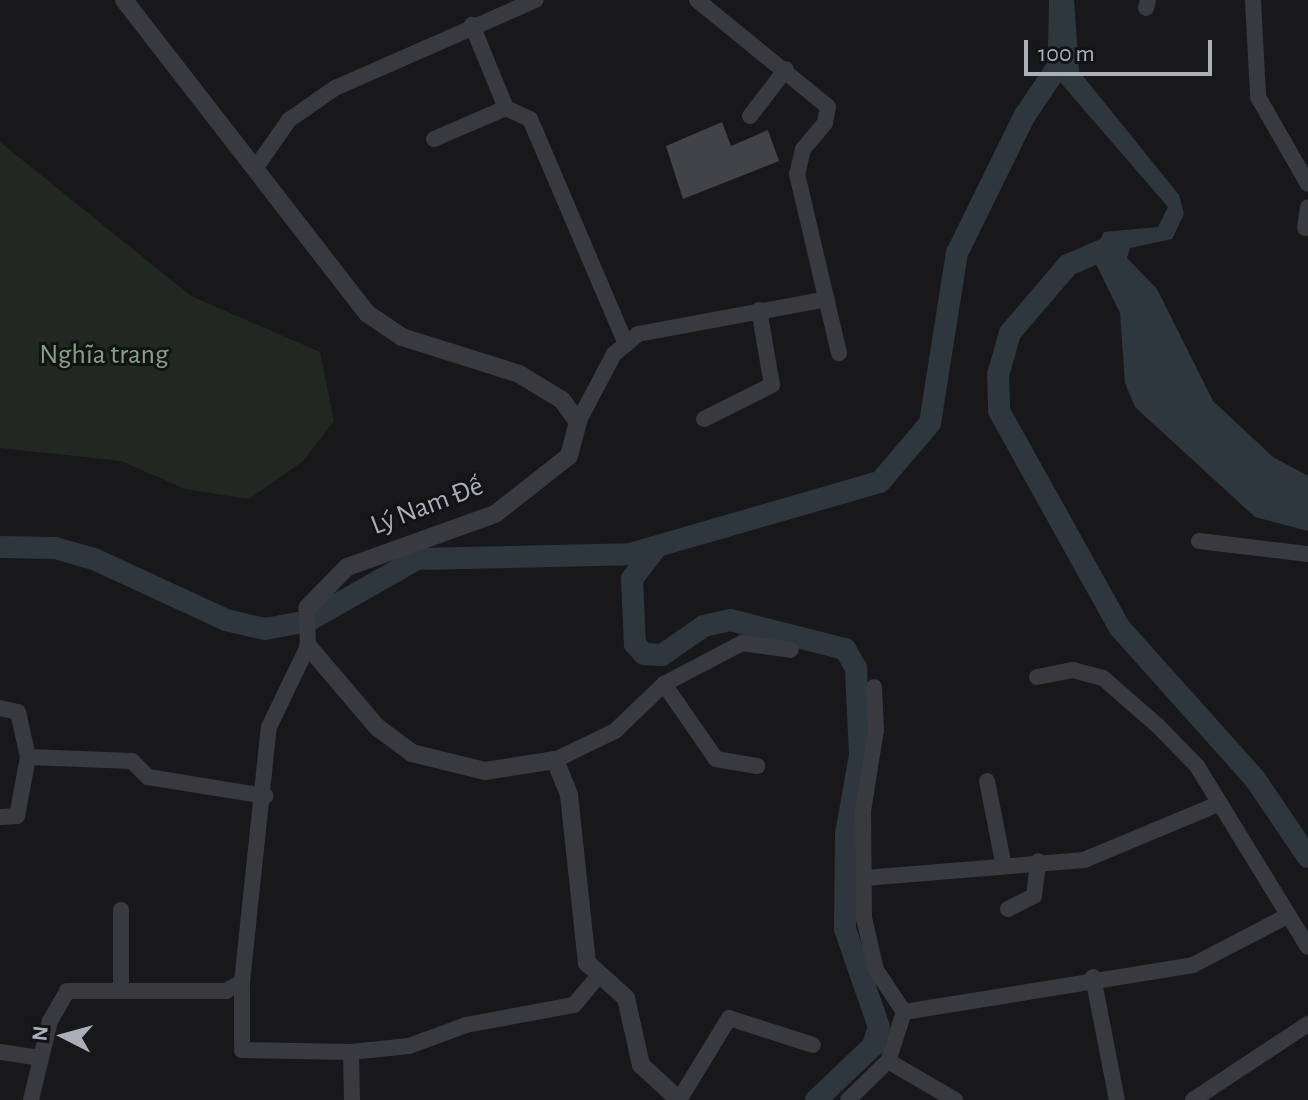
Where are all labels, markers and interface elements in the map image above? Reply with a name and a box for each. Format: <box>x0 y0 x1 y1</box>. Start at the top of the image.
scale bar <box>1028 24 1216 74</box>
text: 100 m <box>1038 42 1095 66</box>
park label: Nghĩa trang <box>39 338 169 372</box>
street label: Lý Nam Đế <box>366 469 488 543</box>
north arrow <box>24 996 104 1076</box>
text: N <box>28 1025 52 1042</box>

